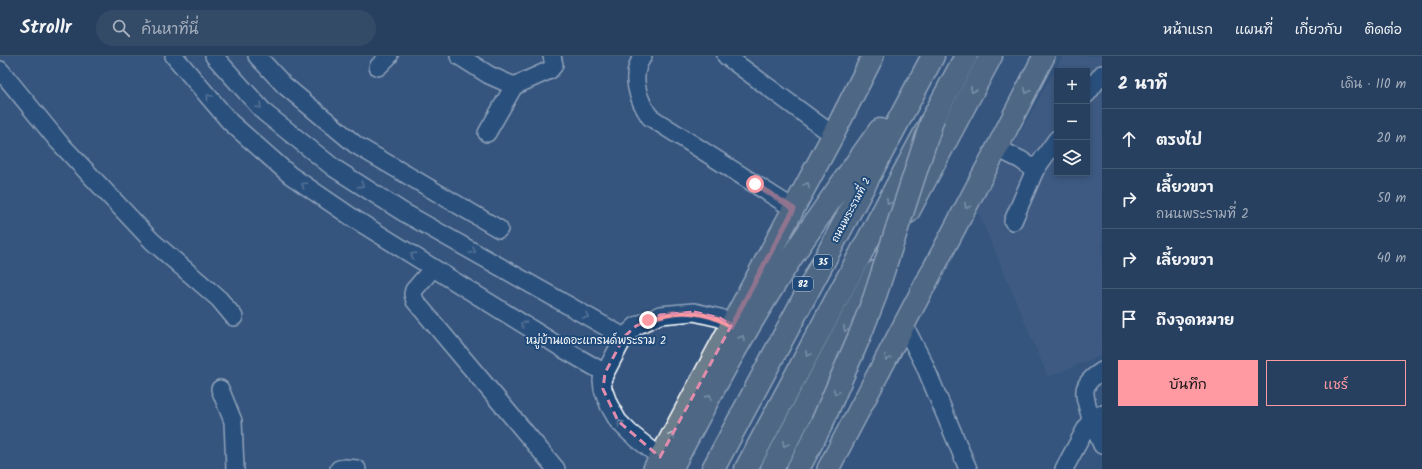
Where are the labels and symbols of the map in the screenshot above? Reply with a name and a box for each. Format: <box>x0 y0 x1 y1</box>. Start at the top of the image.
one-way arrow <box>970 86 978 94</box>
one-way arrow <box>1024 87 1032 94</box>
one-way arrow <box>206 94 213 101</box>
one-way arrow <box>254 101 261 109</box>
street label: ถนนพระรามที่ 2 <box>825 174 875 245</box>
route start <box>746 175 764 193</box>
one-way arrow <box>357 180 364 188</box>
one-way arrow <box>802 181 810 189</box>
one-way arrow <box>301 182 308 190</box>
one-way arrow <box>886 198 893 205</box>
one-way arrow <box>964 202 972 209</box>
one-way arrow <box>469 247 476 254</box>
one-way arrow <box>410 253 417 260</box>
road number: 35 <box>814 255 832 269</box>
road number: 82 <box>793 277 813 291</box>
one-way arrow <box>582 311 589 318</box>
route end <box>639 311 657 329</box>
one-way arrow <box>520 322 527 329</box>
one-way arrow <box>844 325 851 332</box>
district label: หมู่บ้านเดอะแกรนด์พระราม 2 <box>526 332 666 350</box>
one-way arrow <box>737 335 744 342</box>
one-way arrow <box>805 350 812 357</box>
one-way arrow <box>884 354 891 361</box>
one-way arrow <box>833 388 841 396</box>
one-way arrow <box>704 394 711 402</box>
one-way arrow <box>618 420 625 427</box>
one-way arrow <box>668 431 675 439</box>
one-way arrow <box>782 439 790 447</box>

